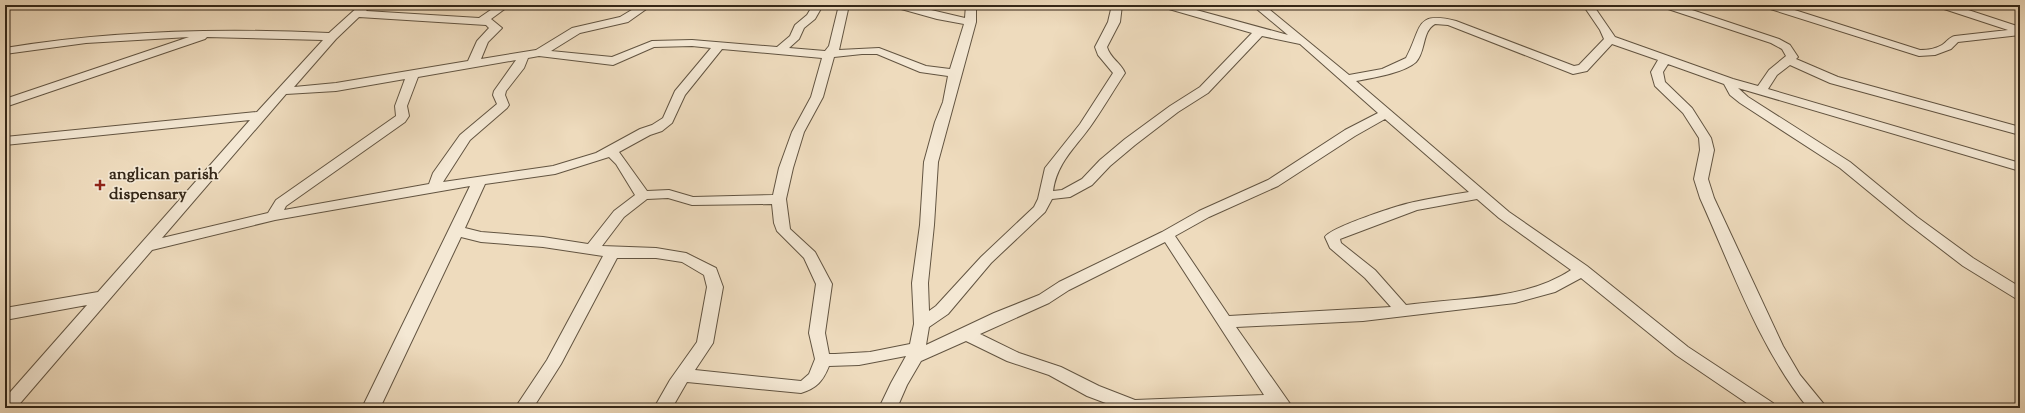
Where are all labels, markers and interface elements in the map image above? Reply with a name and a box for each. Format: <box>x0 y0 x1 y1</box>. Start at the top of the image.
place label: anglican parish dispensary <box>109 163 219 207</box>
marker: anglican parish dispensary <box>94 179 106 191</box>

